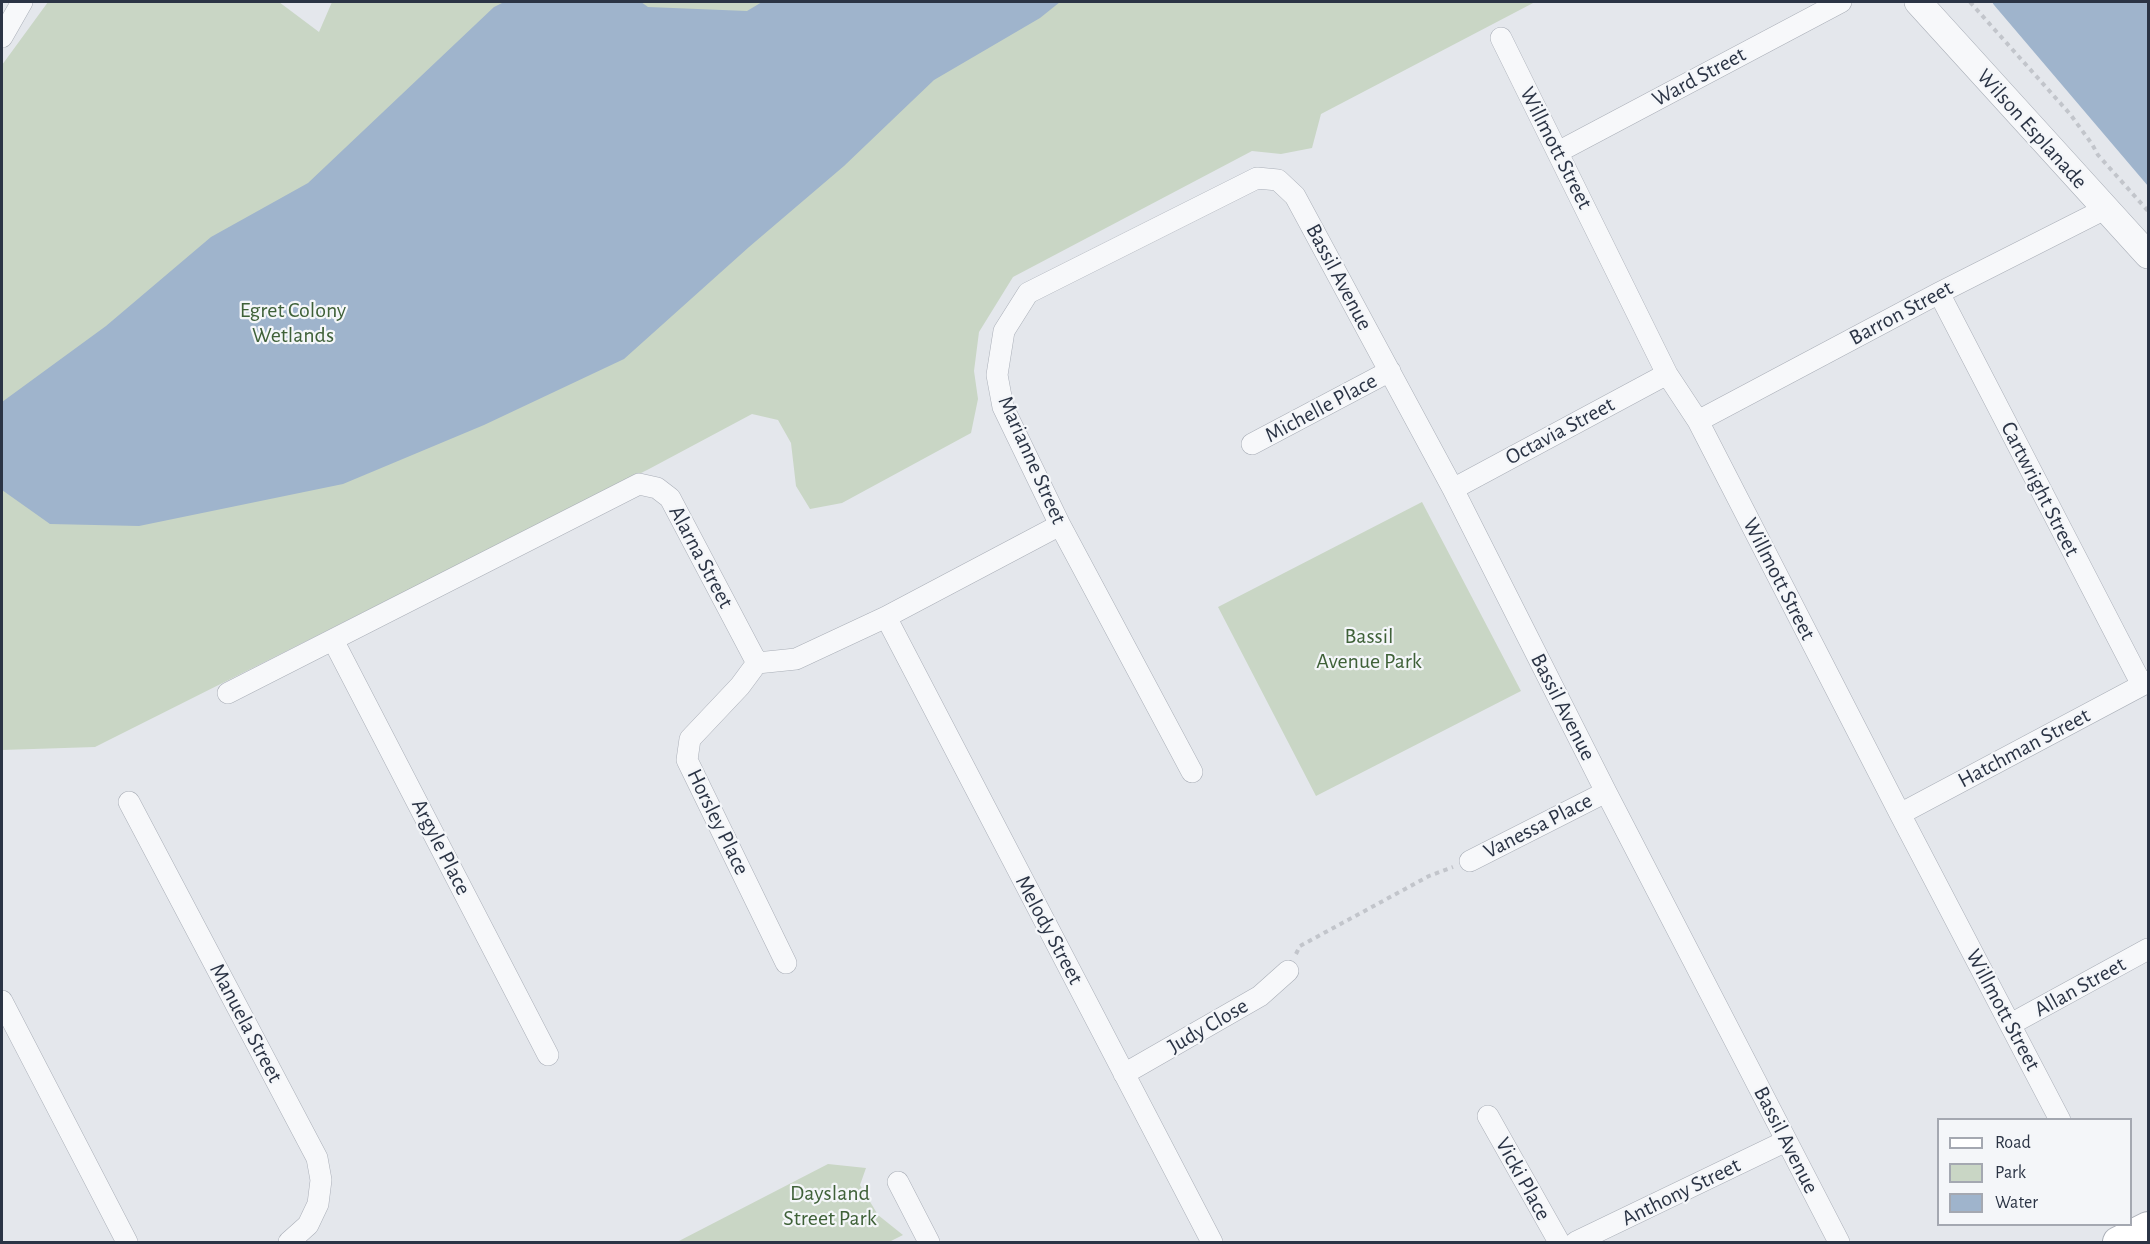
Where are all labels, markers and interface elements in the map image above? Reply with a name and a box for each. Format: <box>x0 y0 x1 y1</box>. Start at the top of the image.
street label: Ward Street <box>1648 41 1750 113</box>
street label: Wilson Esplanade <box>1971 64 2093 194</box>
street label: Willmott Street <box>1514 82 1598 214</box>
street label: Bassil Avenue <box>1300 219 1378 335</box>
street label: Barron Street <box>1845 275 1957 351</box>
park label: Egret Colony Wetlands <box>240 297 346 348</box>
street label: Michelle Place <box>1261 367 1381 449</box>
street label: Octavia Street <box>1501 391 1619 471</box>
street label: Marianne Street <box>992 392 1072 528</box>
street label: Cartwright Street <box>1995 417 2085 561</box>
street label: Alarna Street <box>663 501 739 613</box>
street label: Willmott Street <box>1737 513 1821 645</box>
park label: Bassil Avenue Park <box>1316 623 1422 674</box>
street label: Bassil Avenue <box>1525 649 1601 765</box>
street label: Hatchman Street <box>1954 702 2094 794</box>
street label: Horsley Place <box>681 765 755 879</box>
street label: Vanessa Place <box>1479 787 1597 865</box>
street label: Argyle Place <box>406 794 476 900</box>
street label: Melody Street <box>1009 871 1089 989</box>
street label: Willmott Street <box>1960 945 2046 1075</box>
street label: Allan Street <box>2030 951 2130 1023</box>
street label: Manuela Street <box>204 959 288 1087</box>
street label: Judy Close <box>1163 993 1253 1059</box>
street label: Bassil Avenue <box>1748 1082 1824 1198</box>
legend <box>1937 1118 2132 1226</box>
street label: Vicki Place <box>1489 1133 1557 1225</box>
text: Road <box>1995 1134 2031 1152</box>
street label: Anthony Street <box>1617 1152 1745 1232</box>
text: Park <box>1995 1164 2026 1182</box>
park label: Daysland Street Park <box>783 1180 877 1232</box>
text: Water <box>1995 1194 2038 1212</box>

